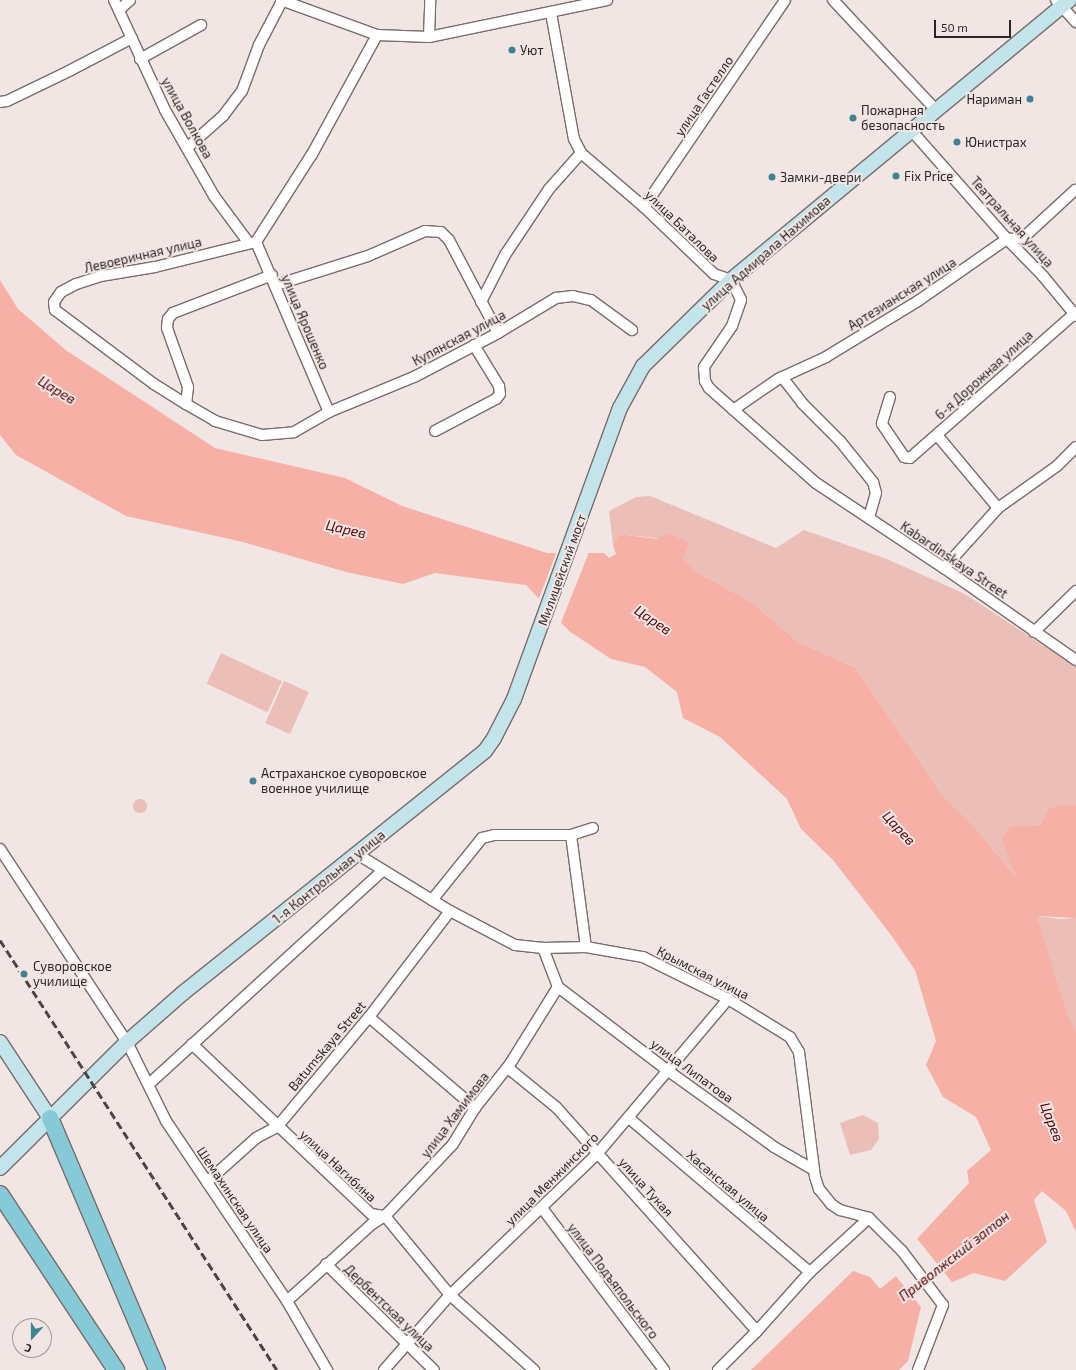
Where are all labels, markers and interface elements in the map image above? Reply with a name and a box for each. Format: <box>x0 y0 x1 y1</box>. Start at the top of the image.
scale bar <box>936 12 1013 38</box>
text: 50 m <box>941 20 968 34</box>
place label: Уют <box>520 42 544 58</box>
marker: Уют <box>507 45 517 55</box>
street label: улица Гастелло <box>671 53 737 139</box>
street label: улица Волкова <box>158 75 216 161</box>
place label: Нариман <box>966 91 1022 107</box>
marker: Нариман <box>1025 94 1035 104</box>
place label: Пожарная безопасность <box>861 103 945 134</box>
marker: Пожарная безопасность <box>848 113 858 123</box>
place label: Юнистрах <box>965 134 1027 150</box>
marker: Юнистрах <box>952 137 962 147</box>
place label: Fix Price <box>904 168 953 184</box>
place label: Замки-двери <box>780 169 861 185</box>
marker: Fix Price <box>891 171 901 181</box>
marker: Замки-двери <box>767 172 777 182</box>
street label: Театральная улица <box>967 174 1057 270</box>
street label: улица Баталова <box>642 187 722 265</box>
street label: улица Адмирала Нахимова <box>698 193 834 313</box>
street label: Левоеричная улица <box>83 234 203 276</box>
street label: Артезианская улица <box>845 254 959 334</box>
street label: улица Ярошенко <box>278 272 332 372</box>
street label: Купянская улица <box>410 307 508 369</box>
street label: 6-я Дорожная улица <box>932 327 1036 423</box>
water label: Царев <box>35 372 79 408</box>
street label: Милицейский мост <box>535 512 589 628</box>
water label: Царев <box>324 516 368 542</box>
street label: Kabardinskaya Street <box>897 518 1011 602</box>
water label: Царев <box>631 602 675 638</box>
place label: Астраханское суворовское военное училище <box>261 766 427 797</box>
marker: Астраханское суворовское военное училище <box>248 776 258 786</box>
water label: Царев <box>879 807 919 849</box>
street label: 1-я Контрольная улица <box>270 827 388 927</box>
street label: Крымская улица <box>654 943 752 1003</box>
place label: Суворовское училище <box>33 959 112 990</box>
marker: Суворовское училище <box>18 968 30 980</box>
street label: Batumskaya Street <box>285 998 369 1094</box>
street label: улица Липатова <box>648 1036 736 1106</box>
street label: улица Хамимова <box>418 1069 492 1161</box>
water label: Царев <box>1037 1100 1067 1144</box>
street label: улица Нагибина <box>297 1127 379 1205</box>
street label: улица Менжинского <box>502 1129 602 1229</box>
street label: Шемахинская улица <box>194 1144 276 1256</box>
street label: Хасанская улица <box>684 1147 772 1225</box>
street label: улица Тукая <box>615 1154 677 1220</box>
water label: Приволжский затон <box>895 1208 1013 1304</box>
street label: улица Подъяпольского <box>564 1220 662 1342</box>
street label: Дербентская улица <box>341 1261 437 1355</box>
north arrow <box>12 1318 52 1358</box>
text: С <box>23 1342 33 1356</box>

